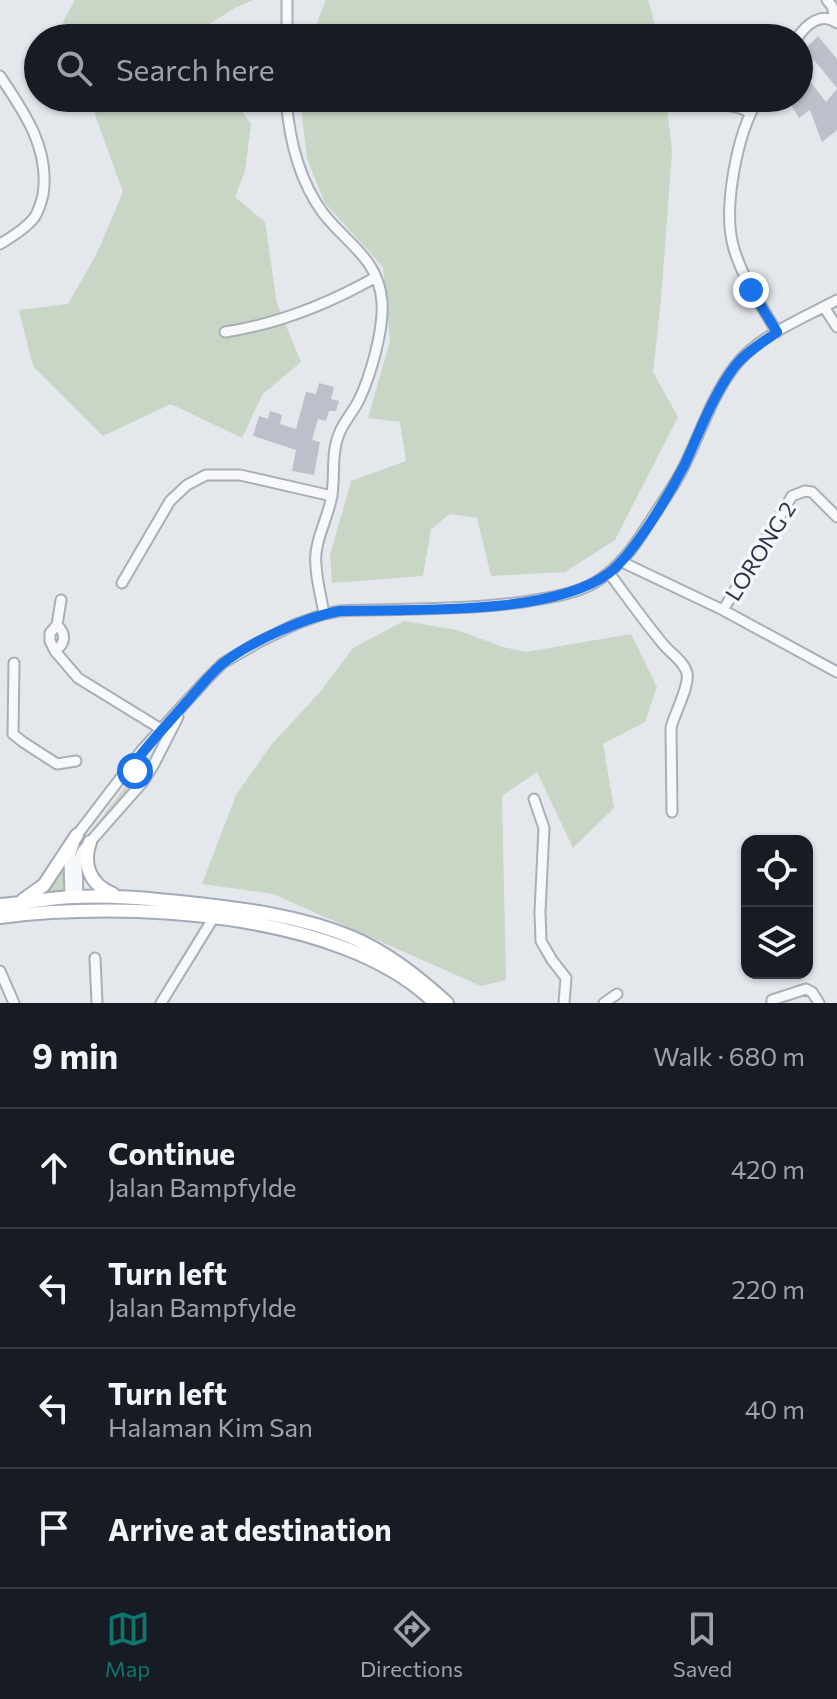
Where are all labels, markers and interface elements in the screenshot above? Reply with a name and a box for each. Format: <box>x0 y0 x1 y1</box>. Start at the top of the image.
search box <box>24 24 813 112</box>
icon: search <box>52 46 96 90</box>
text: Search here <box>116 50 275 87</box>
route end <box>733 272 769 308</box>
street label: LORONG 2 <box>719 496 801 606</box>
route start <box>117 753 153 789</box>
map controls <box>741 835 813 979</box>
button: locate <box>741 835 813 907</box>
button: layers <box>741 907 813 979</box>
text: 9 min <box>32 1034 118 1076</box>
text: Walk · 680 m <box>653 1040 805 1071</box>
text: Continue <box>108 1134 235 1171</box>
icon: ahead <box>32 1146 76 1190</box>
text: 420 m <box>731 1153 805 1184</box>
text: Jalan Bampfylde <box>108 1171 297 1202</box>
text: Turn left <box>108 1254 227 1291</box>
icon: left <box>32 1266 76 1310</box>
text: 220 m <box>732 1273 805 1304</box>
text: Jalan Bampfylde <box>108 1291 297 1322</box>
text: Turn left <box>108 1374 227 1411</box>
icon: left <box>32 1386 76 1430</box>
text: 40 m <box>745 1393 805 1424</box>
text: Halaman Kim San <box>108 1411 313 1442</box>
icon: arrive <box>32 1506 76 1550</box>
text: Arrive at destination <box>108 1510 392 1547</box>
tab: Map <box>105 1607 150 1682</box>
tab: Directions <box>360 1607 463 1682</box>
tab: Saved <box>673 1607 732 1682</box>

